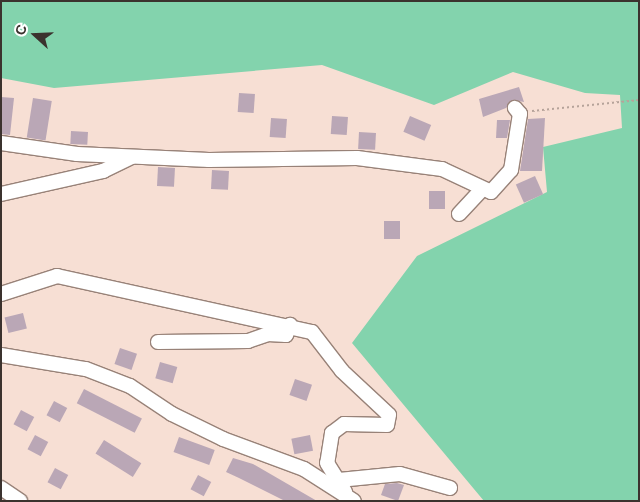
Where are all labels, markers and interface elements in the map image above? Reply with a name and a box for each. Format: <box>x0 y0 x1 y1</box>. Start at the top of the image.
north arrow <box>10 10 60 60</box>
text: С <box>12 22 30 37</box>

